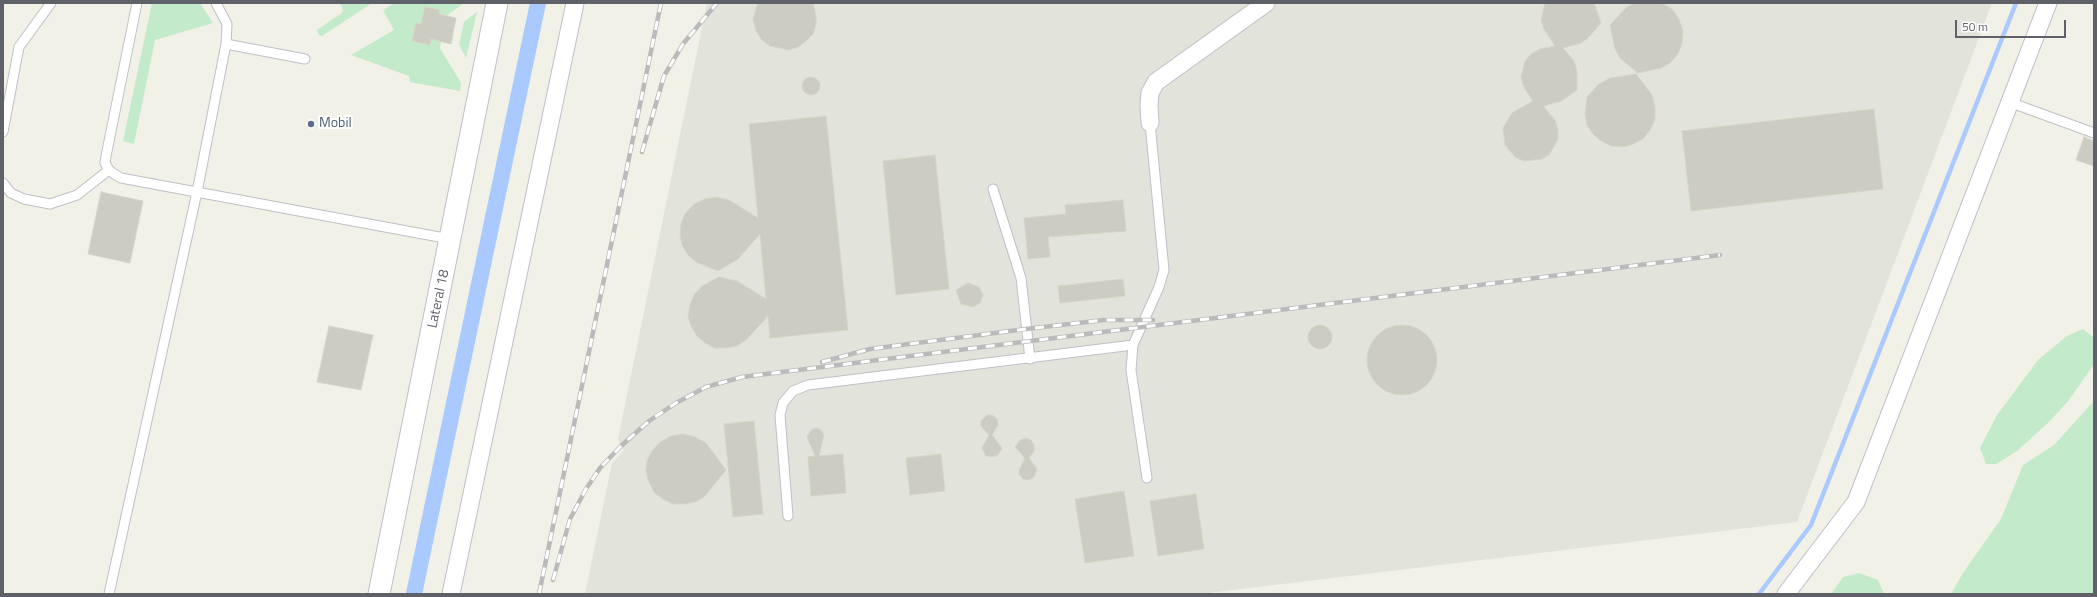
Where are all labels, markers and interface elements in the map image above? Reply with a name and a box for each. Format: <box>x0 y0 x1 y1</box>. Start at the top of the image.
scale bar <box>1957 12 2068 38</box>
text: 50 m <box>1962 17 1988 36</box>
place label: Mobil <box>319 116 352 132</box>
marker: Mobil <box>306 119 316 129</box>
street label: Lateral 18 <box>425 268 453 330</box>

